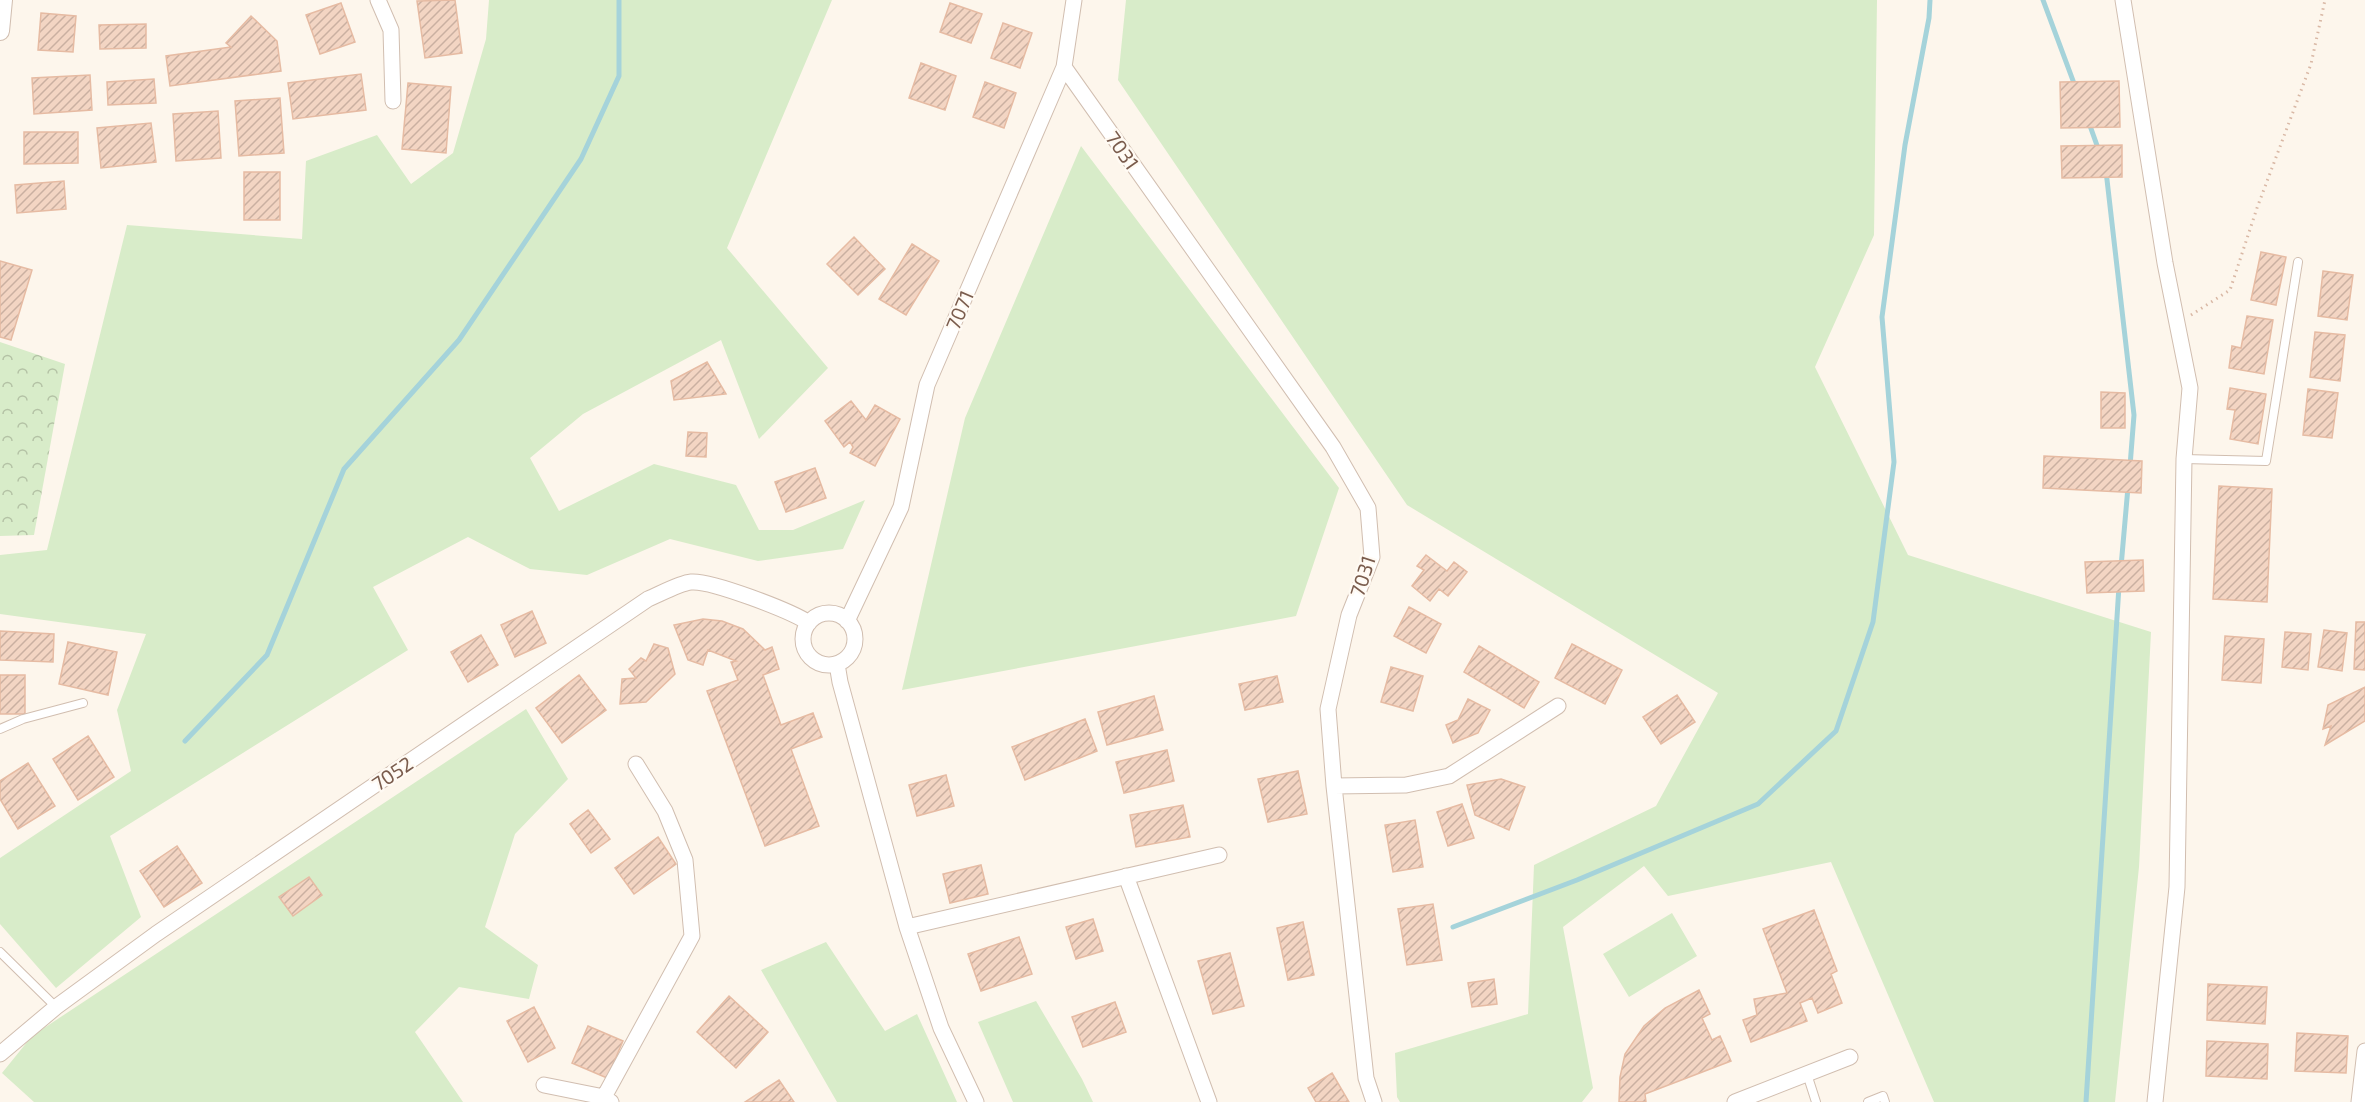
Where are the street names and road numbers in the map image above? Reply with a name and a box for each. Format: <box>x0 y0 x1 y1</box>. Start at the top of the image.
street label: 7031 <box>1101 126 1145 174</box>
street label: 7071 <box>940 287 978 333</box>
street label: 7031 <box>1344 553 1380 599</box>
street label: 7052 <box>367 751 417 795</box>

